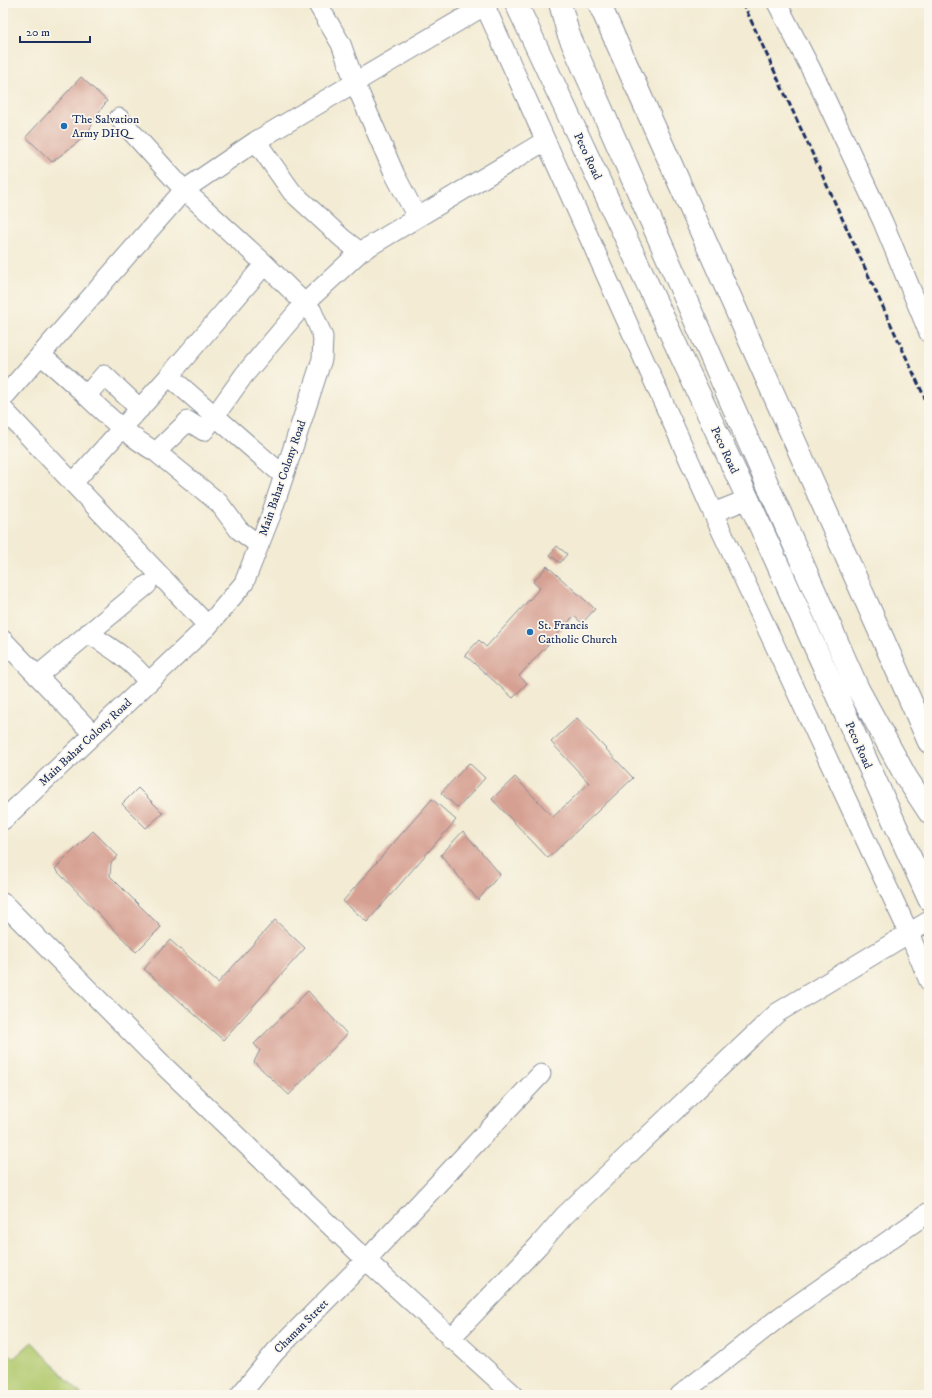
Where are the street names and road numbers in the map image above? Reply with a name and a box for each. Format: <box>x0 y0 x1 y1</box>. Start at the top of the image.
street label: Peco Road <box>570 130 605 182</box>
street label: Main Bahar Colony Road <box>256 418 309 538</box>
street label: Peco Road <box>707 424 742 476</box>
street label: Main Bahar Colony Road <box>36 695 135 789</box>
street label: Peco Road <box>841 719 876 771</box>
street label: Chaman Street <box>271 1296 332 1357</box>

